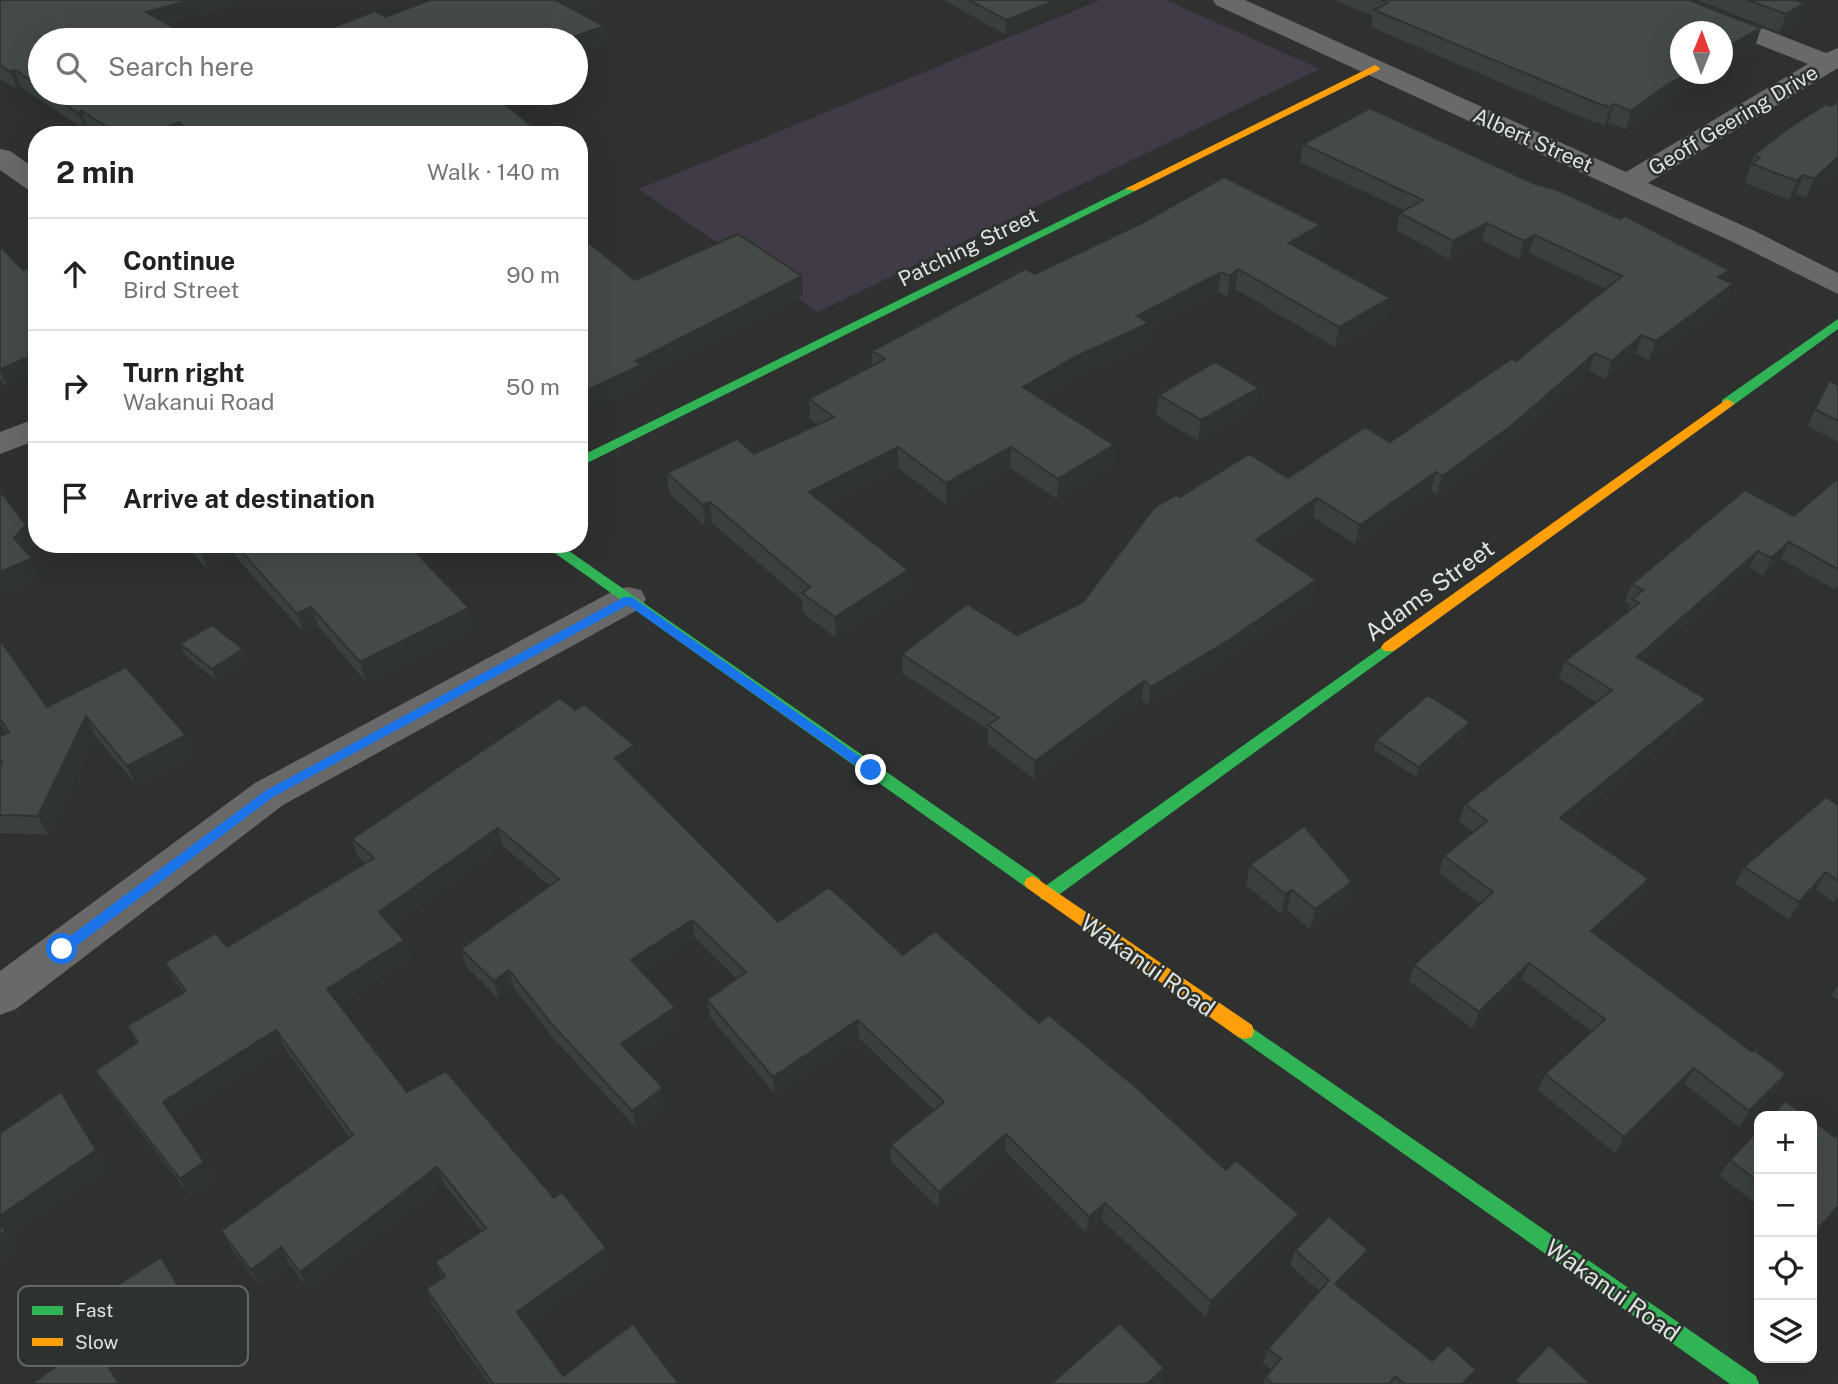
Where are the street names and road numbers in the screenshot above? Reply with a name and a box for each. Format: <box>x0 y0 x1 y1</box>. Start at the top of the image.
street label: Geoff Geering Drive <box>1644 60 1822 180</box>
street label: Albert Street <box>1469 103 1597 177</box>
street label: Patching Street <box>894 202 1042 292</box>
street label: Adams Street <box>1359 534 1499 646</box>
street label: Wakanui Road <box>1075 908 1221 1022</box>
street label: Wakanui Road <box>1540 1233 1686 1347</box>

